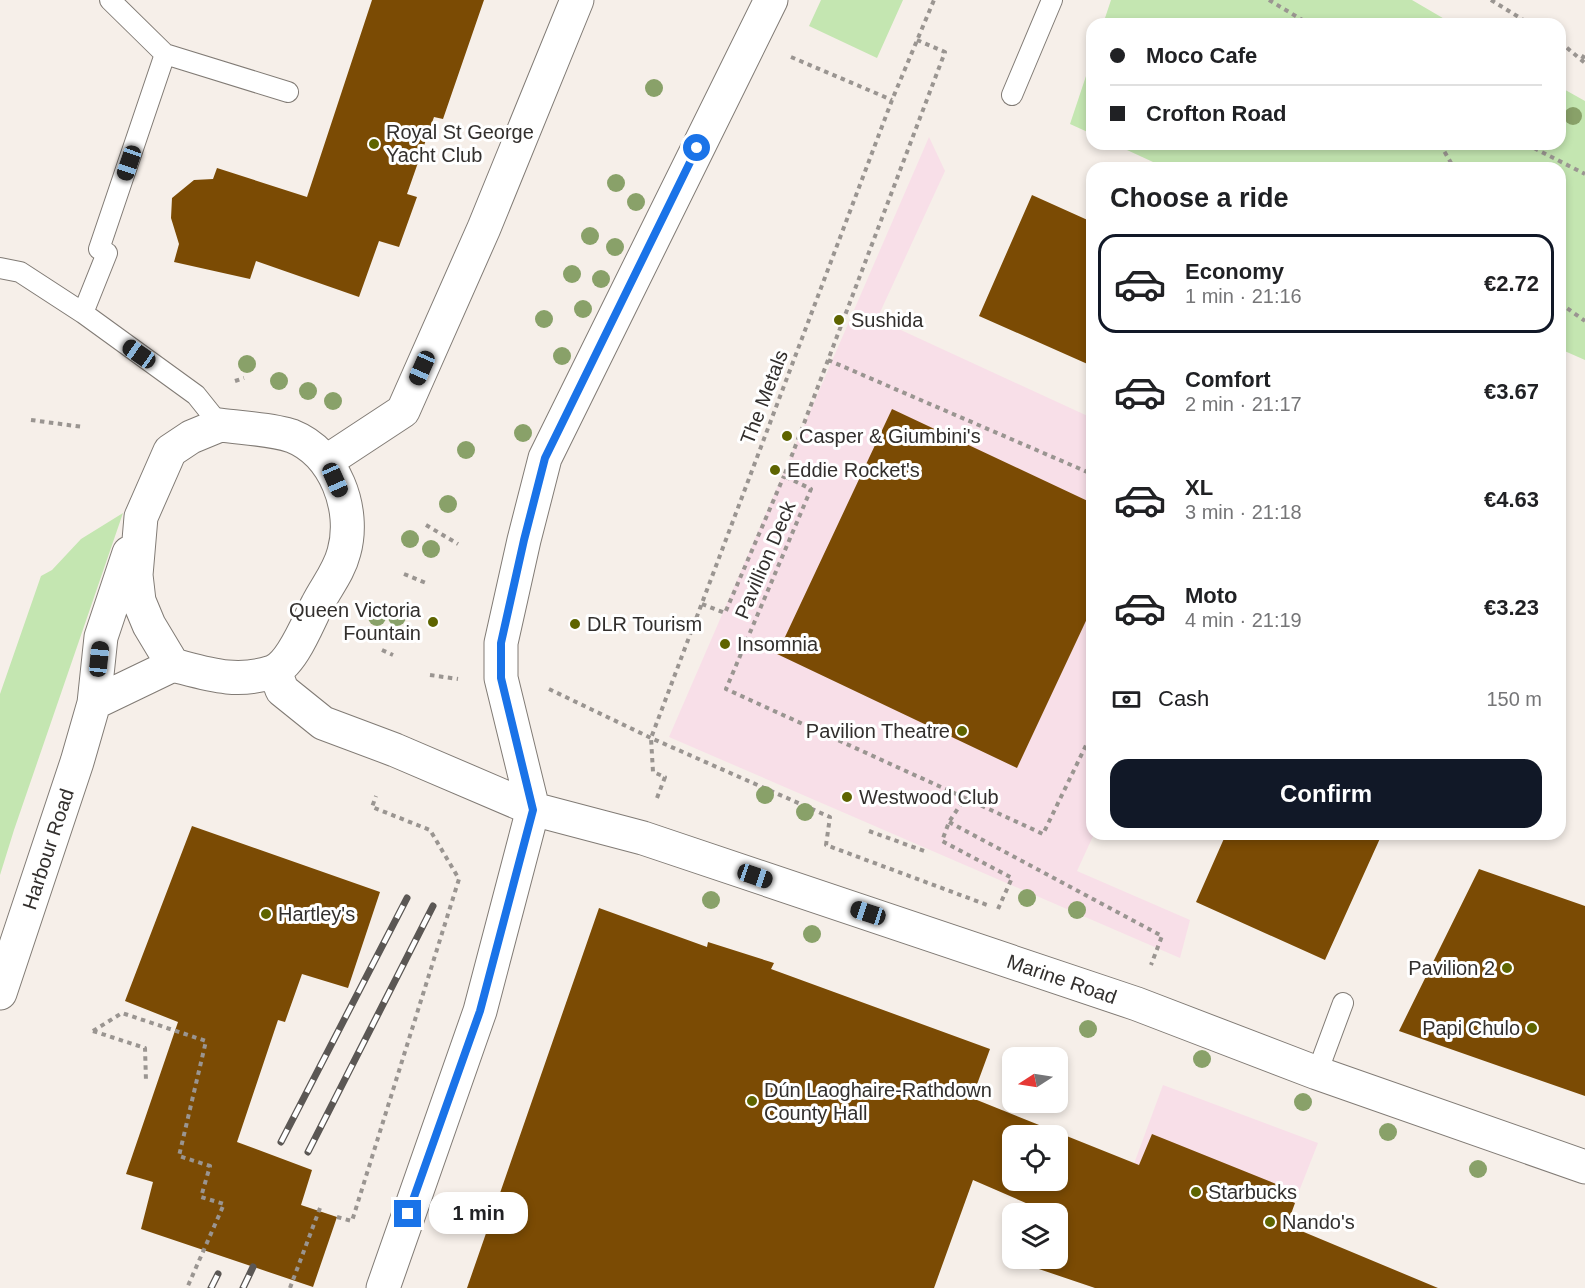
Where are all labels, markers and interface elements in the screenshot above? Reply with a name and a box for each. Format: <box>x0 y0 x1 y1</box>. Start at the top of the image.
text: Moco Cafe <box>1146 43 1257 68</box>
text: Crofton Road <box>1146 101 1287 126</box>
place label: Royal St George Yacht Club <box>386 121 534 166</box>
route start <box>683 134 710 161</box>
marker: Royal St George Yacht Club <box>367 137 381 151</box>
car <box>115 143 143 183</box>
text: Choose a ride <box>1110 183 1289 213</box>
icon: car <box>1113 257 1167 311</box>
text: Economy <box>1185 259 1284 284</box>
text: €2.72 <box>1484 271 1539 296</box>
text: 1 min · 21:16 <box>1185 285 1302 307</box>
place label: Sushida <box>851 309 924 331</box>
marker: Sushida <box>832 313 846 327</box>
car <box>119 336 159 372</box>
street label: The Metals <box>736 347 792 447</box>
car <box>406 348 438 388</box>
icon: car <box>1113 365 1167 419</box>
text: Comfort <box>1185 367 1271 392</box>
text: €3.67 <box>1484 379 1539 404</box>
text: 2 min · 21:17 <box>1185 393 1302 415</box>
place label: Casper & Giumbini's <box>799 425 981 447</box>
marker: Casper & Giumbini's <box>780 429 794 443</box>
place label: Eddie Rocket's <box>787 459 920 481</box>
car <box>319 460 351 500</box>
marker: Eddie Rocket's <box>768 463 782 477</box>
icon: car <box>1113 473 1167 527</box>
text: XL <box>1185 475 1213 500</box>
text: €4.63 <box>1484 487 1539 512</box>
street label: Pavillion Deck <box>730 497 800 622</box>
text: 3 min · 21:18 <box>1185 501 1302 523</box>
icon: car <box>1113 581 1167 635</box>
text: Moto <box>1185 583 1238 608</box>
text: €3.23 <box>1484 595 1539 620</box>
place label: Queen Victoria Fountain <box>289 599 422 644</box>
text: 4 min · 21:19 <box>1185 609 1302 631</box>
place label: DLR Tourism <box>587 613 702 635</box>
marker: Queen Victoria Fountain <box>426 615 440 629</box>
marker: DLR Tourism <box>568 617 582 631</box>
place label: Insomnia <box>737 633 819 655</box>
marker: Insomnia <box>718 637 732 651</box>
car <box>88 640 110 678</box>
icon: cash <box>1110 683 1143 716</box>
text: Cash <box>1158 686 1209 711</box>
text: 150 m <box>1486 688 1542 710</box>
place label: Pavilion Theatre <box>806 720 950 742</box>
marker: Pavilion Theatre <box>955 724 969 738</box>
button: Confirm <box>1110 759 1542 828</box>
street label: Harbour Road <box>18 786 78 912</box>
place label: Westwood Club <box>859 786 999 808</box>
marker: Westwood Club <box>840 790 854 804</box>
car <box>735 862 775 890</box>
car <box>848 899 888 927</box>
place label: Hartley's <box>278 903 355 925</box>
marker: Hartley's <box>259 907 273 921</box>
street label: Marine Road <box>1004 950 1120 1008</box>
place label: Pavilion 2 <box>1408 957 1495 979</box>
marker: Pavilion 2 <box>1500 961 1514 975</box>
place label: Papi Chulo <box>1422 1017 1520 1039</box>
marker: Papi Chulo <box>1525 1021 1539 1035</box>
north arrow <box>1002 1047 1068 1113</box>
map controls <box>1002 1047 1068 1269</box>
place label: Dún Laoghaire-Rathdown County Hall <box>764 1079 992 1124</box>
marker: Dún Laoghaire-Rathdown County Hall <box>745 1094 759 1108</box>
button: locate <box>1002 1125 1068 1191</box>
place label: Starbucks <box>1208 1181 1297 1203</box>
marker: Starbucks <box>1189 1185 1203 1199</box>
callout: 1 min <box>429 1193 528 1235</box>
route end <box>394 1200 421 1227</box>
text: 1 min <box>452 1202 505 1224</box>
button: layers <box>1002 1203 1068 1269</box>
place label: Nando's <box>1282 1211 1355 1233</box>
marker: Nando's <box>1263 1215 1277 1229</box>

